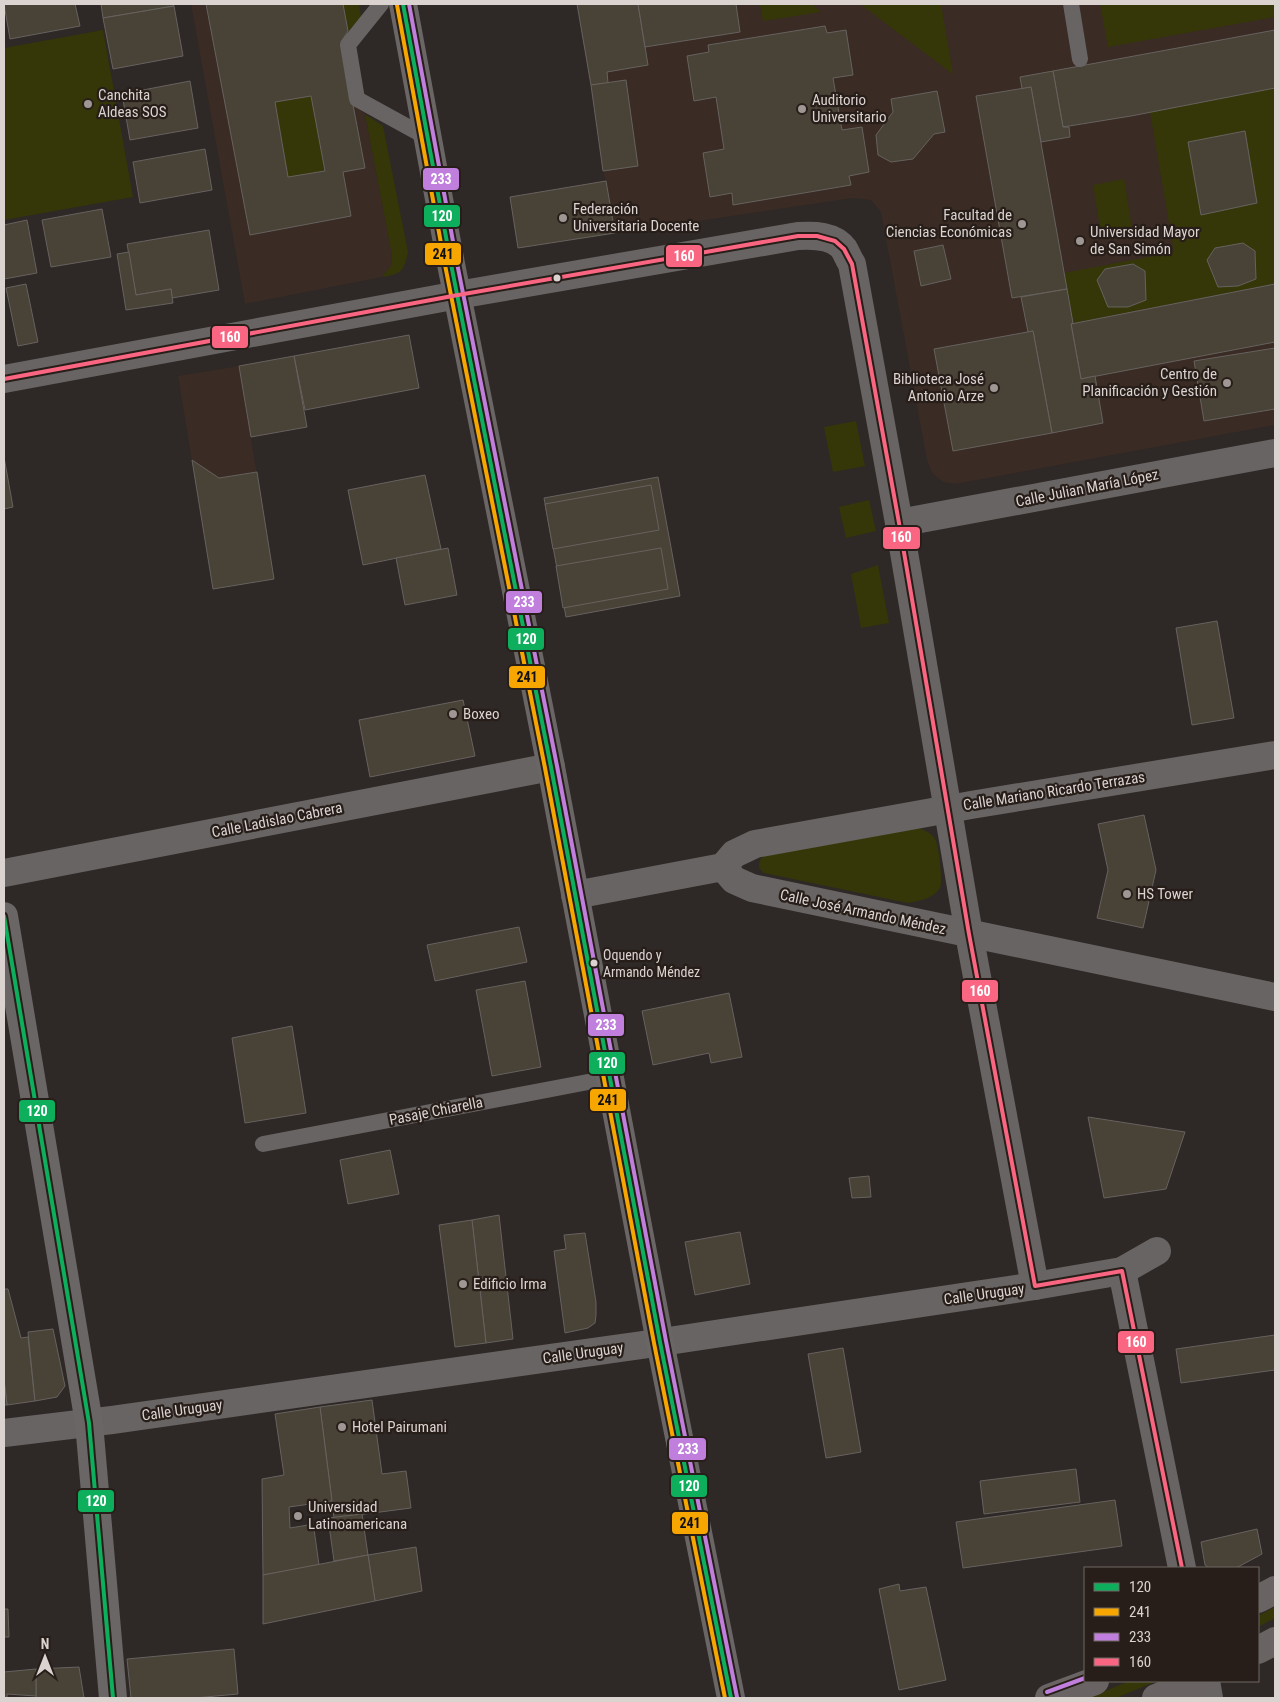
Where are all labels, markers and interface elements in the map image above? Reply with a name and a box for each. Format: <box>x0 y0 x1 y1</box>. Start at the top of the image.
place label: Canchita Aldeas SOS <box>98 86 167 121</box>
place label: Auditorio Universitario <box>812 91 887 126</box>
marker: Canchita Aldeas SOS <box>82 98 94 110</box>
marker: Auditorio Universitario <box>796 103 808 115</box>
line badge: 233 <box>422 167 460 191</box>
text: 233 <box>430 171 452 187</box>
place label: Federación Universitaria Docente <box>573 200 699 235</box>
line badge: 120 <box>423 204 461 228</box>
place label: Facultad de Ciencias Económicas <box>886 206 1012 241</box>
text: 120 <box>431 208 453 224</box>
marker: Federación Universitaria Docente <box>557 212 569 224</box>
marker: Facultad de Ciencias Económicas <box>1016 218 1028 230</box>
place label: Universidad Mayor de San Simón <box>1090 223 1200 258</box>
marker: Universidad Mayor de San Simón <box>1074 235 1086 247</box>
line badge: 241 <box>424 242 462 266</box>
line badge: 160 <box>665 244 703 268</box>
text: 241 <box>432 246 454 262</box>
text: 160 <box>673 248 695 264</box>
unlabelled marker <box>552 273 562 283</box>
line badge: 160 <box>211 325 249 349</box>
text: 160 <box>219 329 241 345</box>
place label: Centro de Planificación y Gestión <box>1082 365 1217 400</box>
place label: Biblioteca José Antonio Arze <box>893 370 984 405</box>
marker: Centro de Planificación y Gestión <box>1221 377 1233 389</box>
marker: Biblioteca José Antonio Arze <box>988 382 1000 394</box>
street label: Calle Julian María López <box>1014 465 1160 511</box>
line badge: 160 <box>882 526 921 550</box>
text: 160 <box>890 529 912 545</box>
line badge: 233 <box>505 590 543 614</box>
text: 233 <box>513 594 535 610</box>
line badge: 120 <box>507 627 545 651</box>
text: 120 <box>515 631 537 647</box>
line badge: 241 <box>508 665 546 689</box>
text: 241 <box>516 669 538 685</box>
place label: Boxeo <box>463 705 500 723</box>
marker: Boxeo <box>447 708 459 720</box>
street label: Calle Mariano Ricardo Terrazas <box>962 768 1146 814</box>
street label: Calle Ladislao Cabrera <box>210 799 344 841</box>
place label: HS Tower <box>1137 885 1194 903</box>
street label: Calle José Armando Méndez <box>778 886 948 938</box>
marker: HS Tower <box>1121 888 1133 900</box>
place label: Oquendo y Armando Méndez <box>603 947 700 980</box>
marker: Oquendo y Armando Méndez <box>589 958 599 968</box>
line badge: 160 <box>961 979 999 1003</box>
text: 160 <box>969 983 991 999</box>
line badge: 233 <box>587 1013 625 1037</box>
text: 233 <box>595 1017 617 1033</box>
line badge: 120 <box>588 1051 626 1075</box>
text: 120 <box>596 1055 618 1071</box>
line badge: 241 <box>589 1088 627 1112</box>
text: 241 <box>597 1092 619 1108</box>
street label: Pasaje Chiarella <box>388 1093 484 1129</box>
line badge: 120 <box>18 1099 56 1123</box>
text: 120 <box>26 1103 48 1119</box>
place label: Edificio Irma <box>473 1275 547 1293</box>
marker: Edificio Irma <box>457 1278 469 1290</box>
street label: Calle Uruguay <box>943 1279 1025 1309</box>
line badge: 160 <box>1117 1330 1155 1354</box>
text: 160 <box>1125 1334 1147 1350</box>
street label: Calle Uruguay <box>542 1338 624 1368</box>
street label: Calle Uruguay <box>141 1395 223 1425</box>
place label: Hotel Pairumani <box>352 1418 447 1436</box>
marker: Hotel Pairumani <box>336 1421 348 1433</box>
line badge: 233 <box>668 1437 707 1461</box>
text: 233 <box>677 1441 699 1457</box>
line badge: 120 <box>670 1474 708 1498</box>
text: 120 <box>678 1478 700 1494</box>
line badge: 120 <box>77 1489 115 1513</box>
text: 120 <box>85 1493 107 1509</box>
place label: Universidad Latinoamericana <box>308 1498 407 1533</box>
marker: Universidad Latinoamericana <box>292 1510 304 1522</box>
line badge: 241 <box>671 1511 709 1535</box>
text: 241 <box>679 1515 701 1531</box>
legend <box>1084 1567 1259 1682</box>
text: 120 <box>1129 1578 1151 1596</box>
text: 241 <box>1129 1603 1151 1621</box>
text: 233 <box>1129 1628 1151 1646</box>
north arrow <box>20 1632 70 1682</box>
text: N <box>41 1636 49 1652</box>
text: 160 <box>1129 1653 1151 1671</box>

